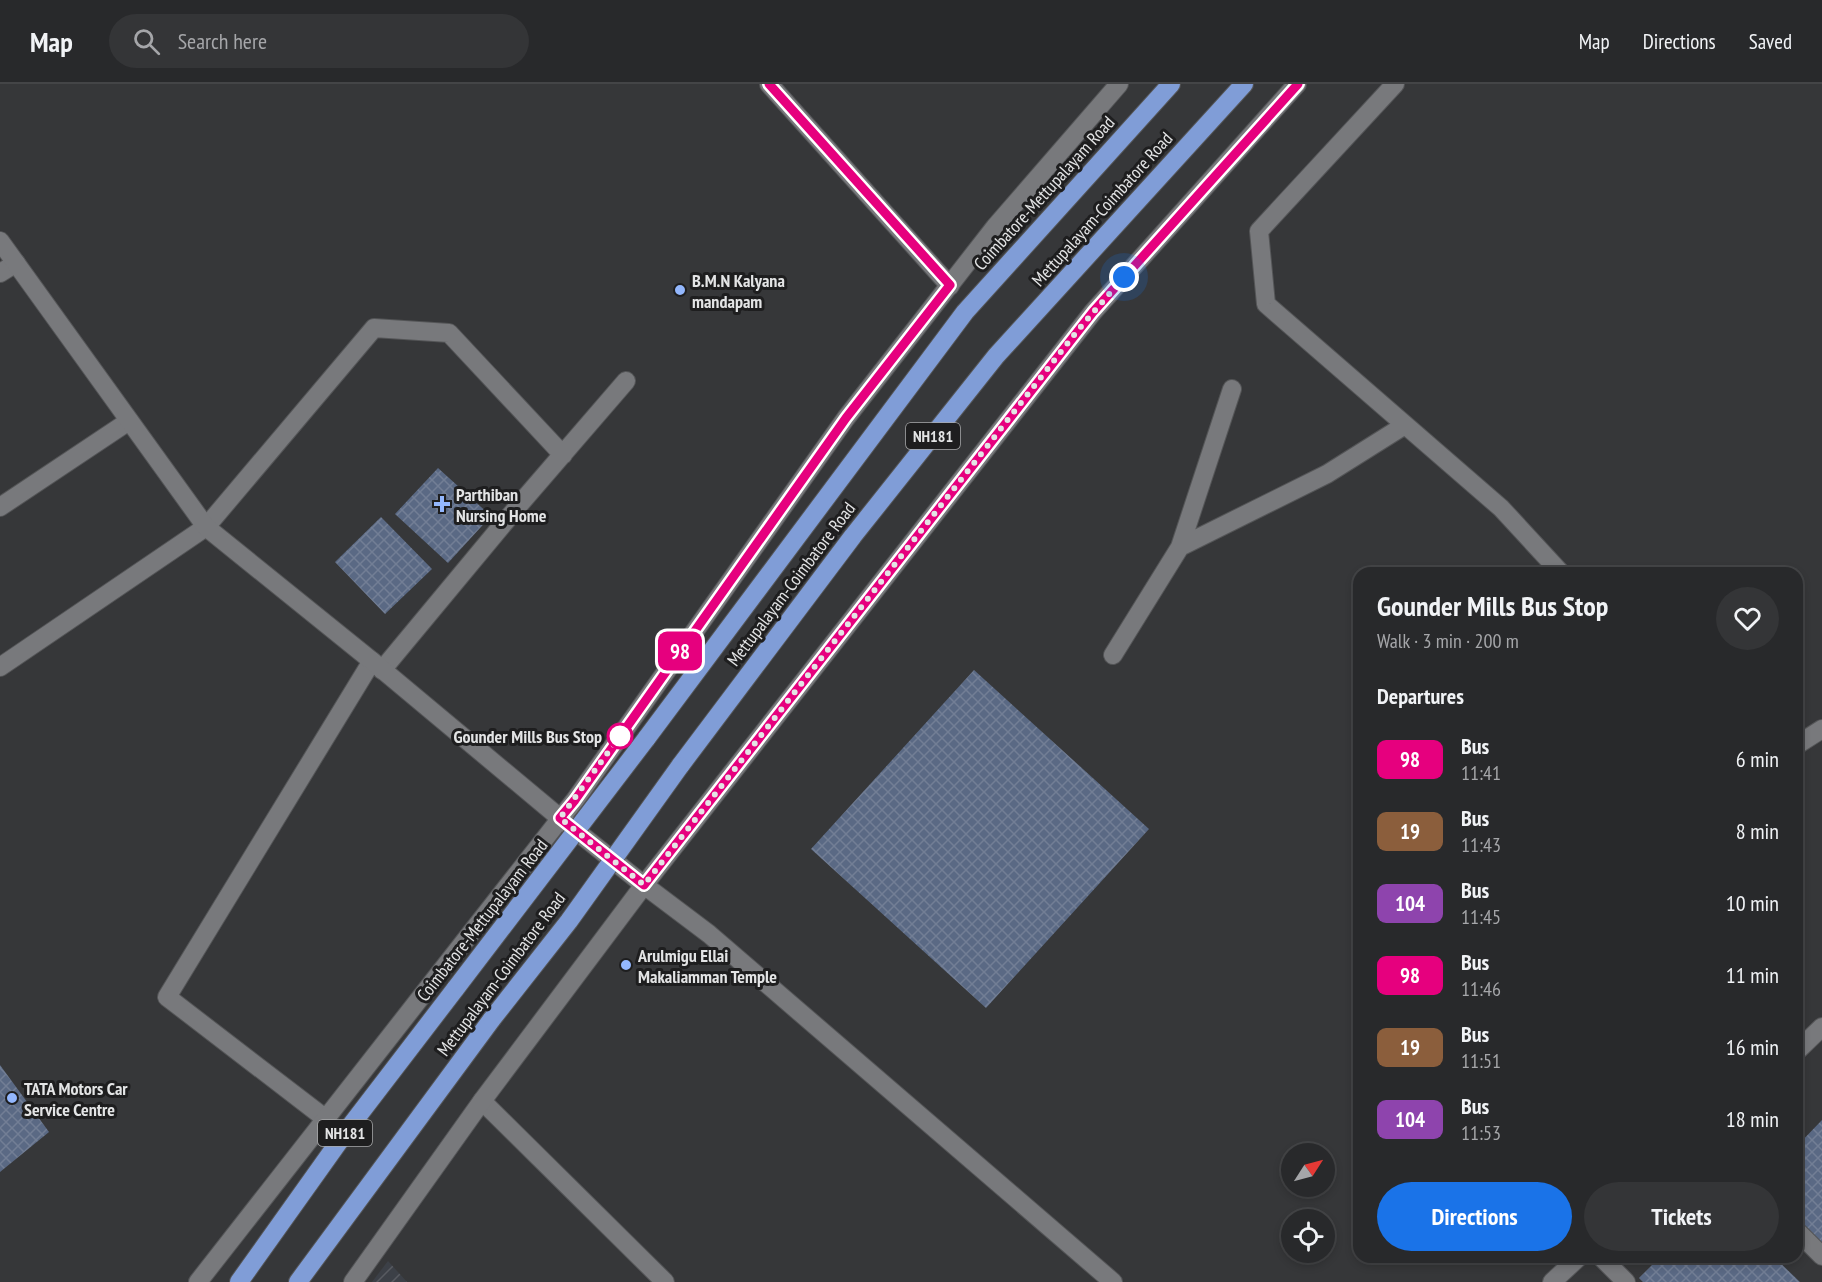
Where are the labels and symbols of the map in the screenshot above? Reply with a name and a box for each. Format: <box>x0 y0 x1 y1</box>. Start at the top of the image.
street label: Coimbatore-Mettupalayam Road <box>969 111 1119 275</box>
street label: Mettupalayam-Coimbatore Road <box>1027 127 1177 291</box>
your location <box>1109 262 1139 292</box>
place label: B.M.N Kalyana mandapam <box>692 269 785 313</box>
marker: B.M.N Kalyana mandapam <box>673 283 687 297</box>
road number: NH181 <box>906 423 960 449</box>
place label: Parthiban Nursing Home <box>456 483 547 527</box>
marker: Parthiban Nursing Home <box>433 495 451 513</box>
street label: Mettupalayam-Coimbatore Road <box>722 497 860 671</box>
line badge: 98 <box>653 632 707 670</box>
marker: Gounder Mills Bus Stop <box>607 723 633 749</box>
place label: Gounder Mills Bus Stop <box>453 725 602 748</box>
street label: Coimbatore-Mettupalayam Road <box>411 834 553 1006</box>
street label: Mettupalayam-Coimbatore Road <box>432 887 570 1061</box>
place label: Arulmigu Ellai Makaliamman Temple <box>637 944 777 988</box>
marker: Arulmigu Ellai Makaliamman Temple <box>619 958 633 972</box>
place label: TATA Motors Car Service Centre <box>24 1077 128 1121</box>
marker: TATA Motors Car Service Centre <box>5 1091 19 1105</box>
road number: NH181 <box>318 1120 372 1146</box>
north arrow <box>1281 1143 1335 1197</box>

